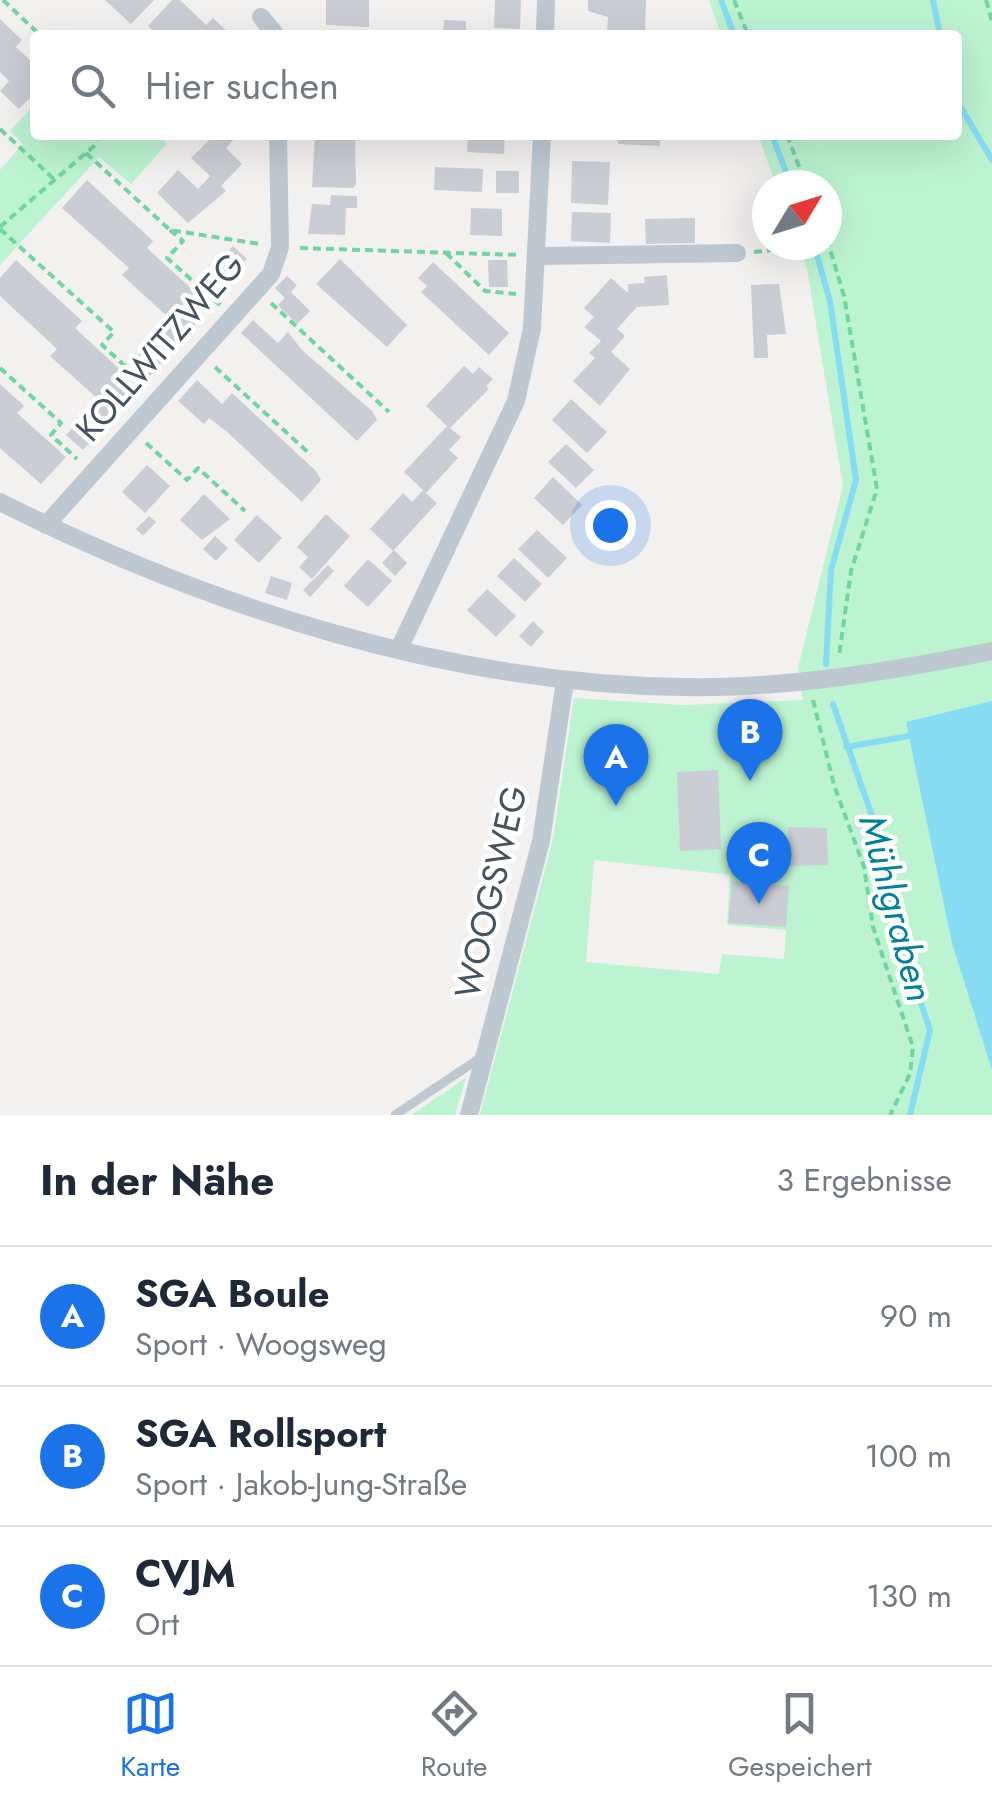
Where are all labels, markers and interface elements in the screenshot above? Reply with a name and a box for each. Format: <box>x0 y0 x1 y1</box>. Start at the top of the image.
search box <box>30 30 962 140</box>
icon: search <box>65 58 120 113</box>
text: Hier suchen <box>145 58 339 113</box>
north arrow <box>752 170 842 260</box>
street label: KOLLWITZWEG <box>64 242 256 452</box>
your location <box>585 500 636 551</box>
pin: B <box>718 698 782 781</box>
pin: A <box>584 724 648 806</box>
street label: WOOGSWEG <box>442 781 540 1003</box>
water label: Mühlgraben <box>845 808 948 1007</box>
pin: C <box>726 822 792 904</box>
text: In der Nähe <box>40 1150 274 1211</box>
text: 3 Ergebnisse <box>776 1157 952 1203</box>
text: SGA Boule <box>135 1266 329 1321</box>
text: A <box>61 1293 84 1339</box>
text: 90 m <box>880 1293 952 1339</box>
text: Sport · Woogsweg <box>135 1321 387 1367</box>
text: SGA Rollsport <box>135 1406 386 1461</box>
text: B <box>62 1433 83 1479</box>
text: 100 m <box>865 1433 952 1479</box>
text: Sport · Jakob-Jung-Straße <box>135 1461 467 1507</box>
text: CVJM <box>135 1546 235 1601</box>
text: C <box>61 1573 84 1619</box>
text: 130 m <box>866 1573 952 1619</box>
text: Ort <box>135 1601 179 1647</box>
tab: Karte <box>120 1686 180 1787</box>
tab: Route <box>421 1686 487 1787</box>
tab: Gespeichert <box>728 1686 872 1787</box>

